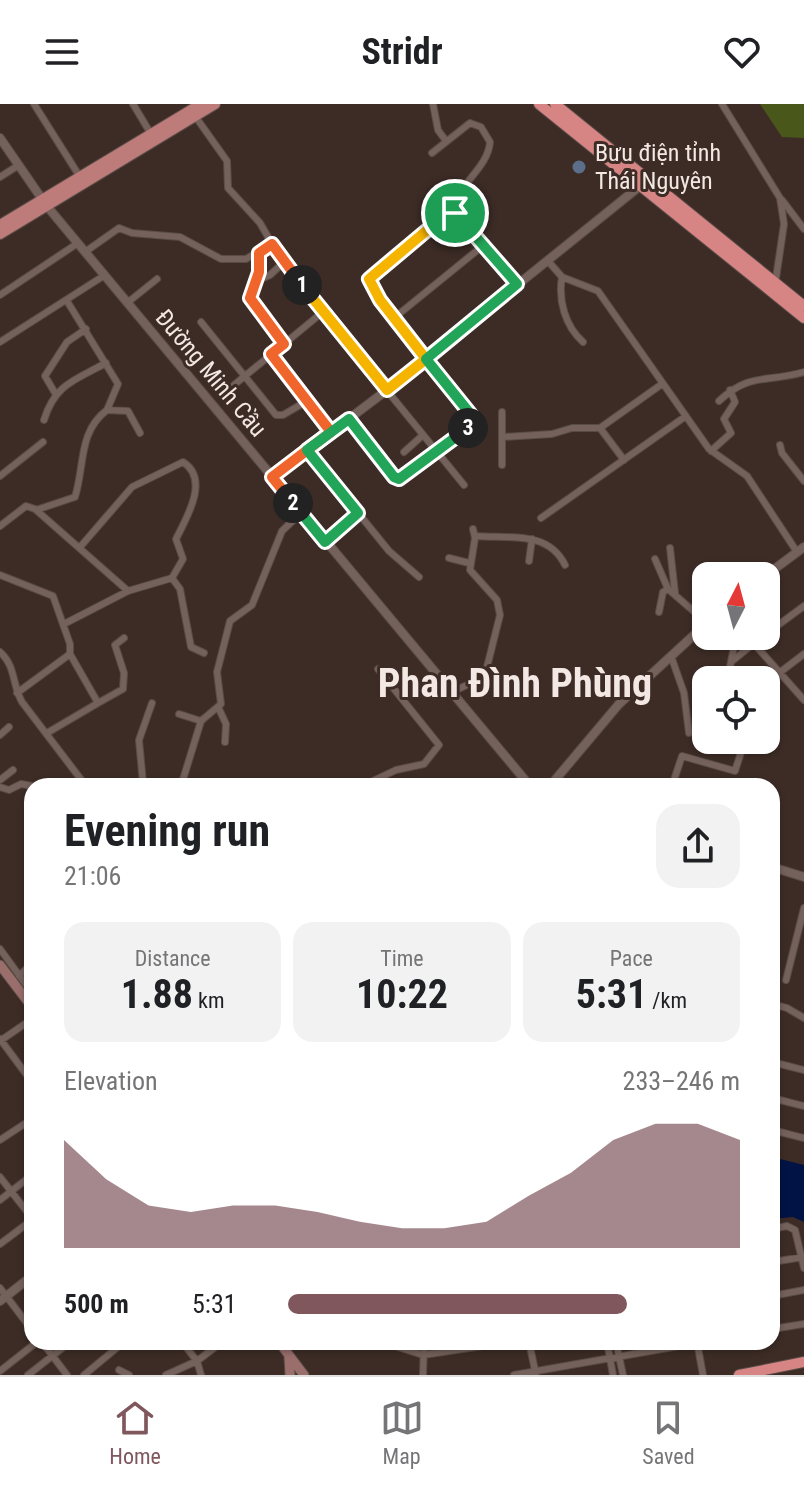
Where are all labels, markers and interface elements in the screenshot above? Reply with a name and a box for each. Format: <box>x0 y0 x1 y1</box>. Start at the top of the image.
icon: menu <box>40 30 84 74</box>
icon: heart <box>720 30 764 74</box>
text: Stridr <box>361 31 443 73</box>
place label: Bưu điện tỉnh Thái Nguyên <box>595 139 721 195</box>
marker: Bưu điện tỉnh Thái Nguyên <box>570 158 588 176</box>
pin <box>421 179 489 247</box>
icon: arrive <box>433 191 477 235</box>
pin: 1 <box>282 265 322 305</box>
text: 1 <box>296 272 308 297</box>
street label: Đường Minh Cầu <box>150 304 272 442</box>
pin: 3 <box>448 408 488 448</box>
text: 3 <box>462 415 474 440</box>
pin: 2 <box>273 483 313 523</box>
text: 2 <box>287 490 299 515</box>
north arrow <box>692 562 780 650</box>
map controls <box>692 562 780 754</box>
district label: Phan Đình Phùng <box>378 660 652 707</box>
button: locate <box>692 666 780 754</box>
button: share <box>656 804 740 888</box>
text: Evening run <box>64 805 270 857</box>
text: 21:06 <box>64 861 121 891</box>
text: Distance <box>135 946 211 971</box>
text: Time <box>380 946 424 971</box>
text: Pace <box>610 946 653 971</box>
text: 1.88 <box>121 971 193 1018</box>
text: 10:22 <box>356 971 448 1018</box>
text: 5:31 <box>576 971 647 1018</box>
text: km <box>193 988 225 1013</box>
text: /km <box>647 988 687 1013</box>
text: Elevation <box>64 1066 158 1096</box>
text: 233–246 m <box>623 1066 740 1096</box>
text: 500 m <box>64 1289 129 1319</box>
text: 5:31 <box>192 1289 237 1319</box>
tab: Home <box>109 1396 161 1469</box>
tab: Map <box>380 1396 424 1469</box>
tab: Saved <box>642 1396 695 1469</box>

